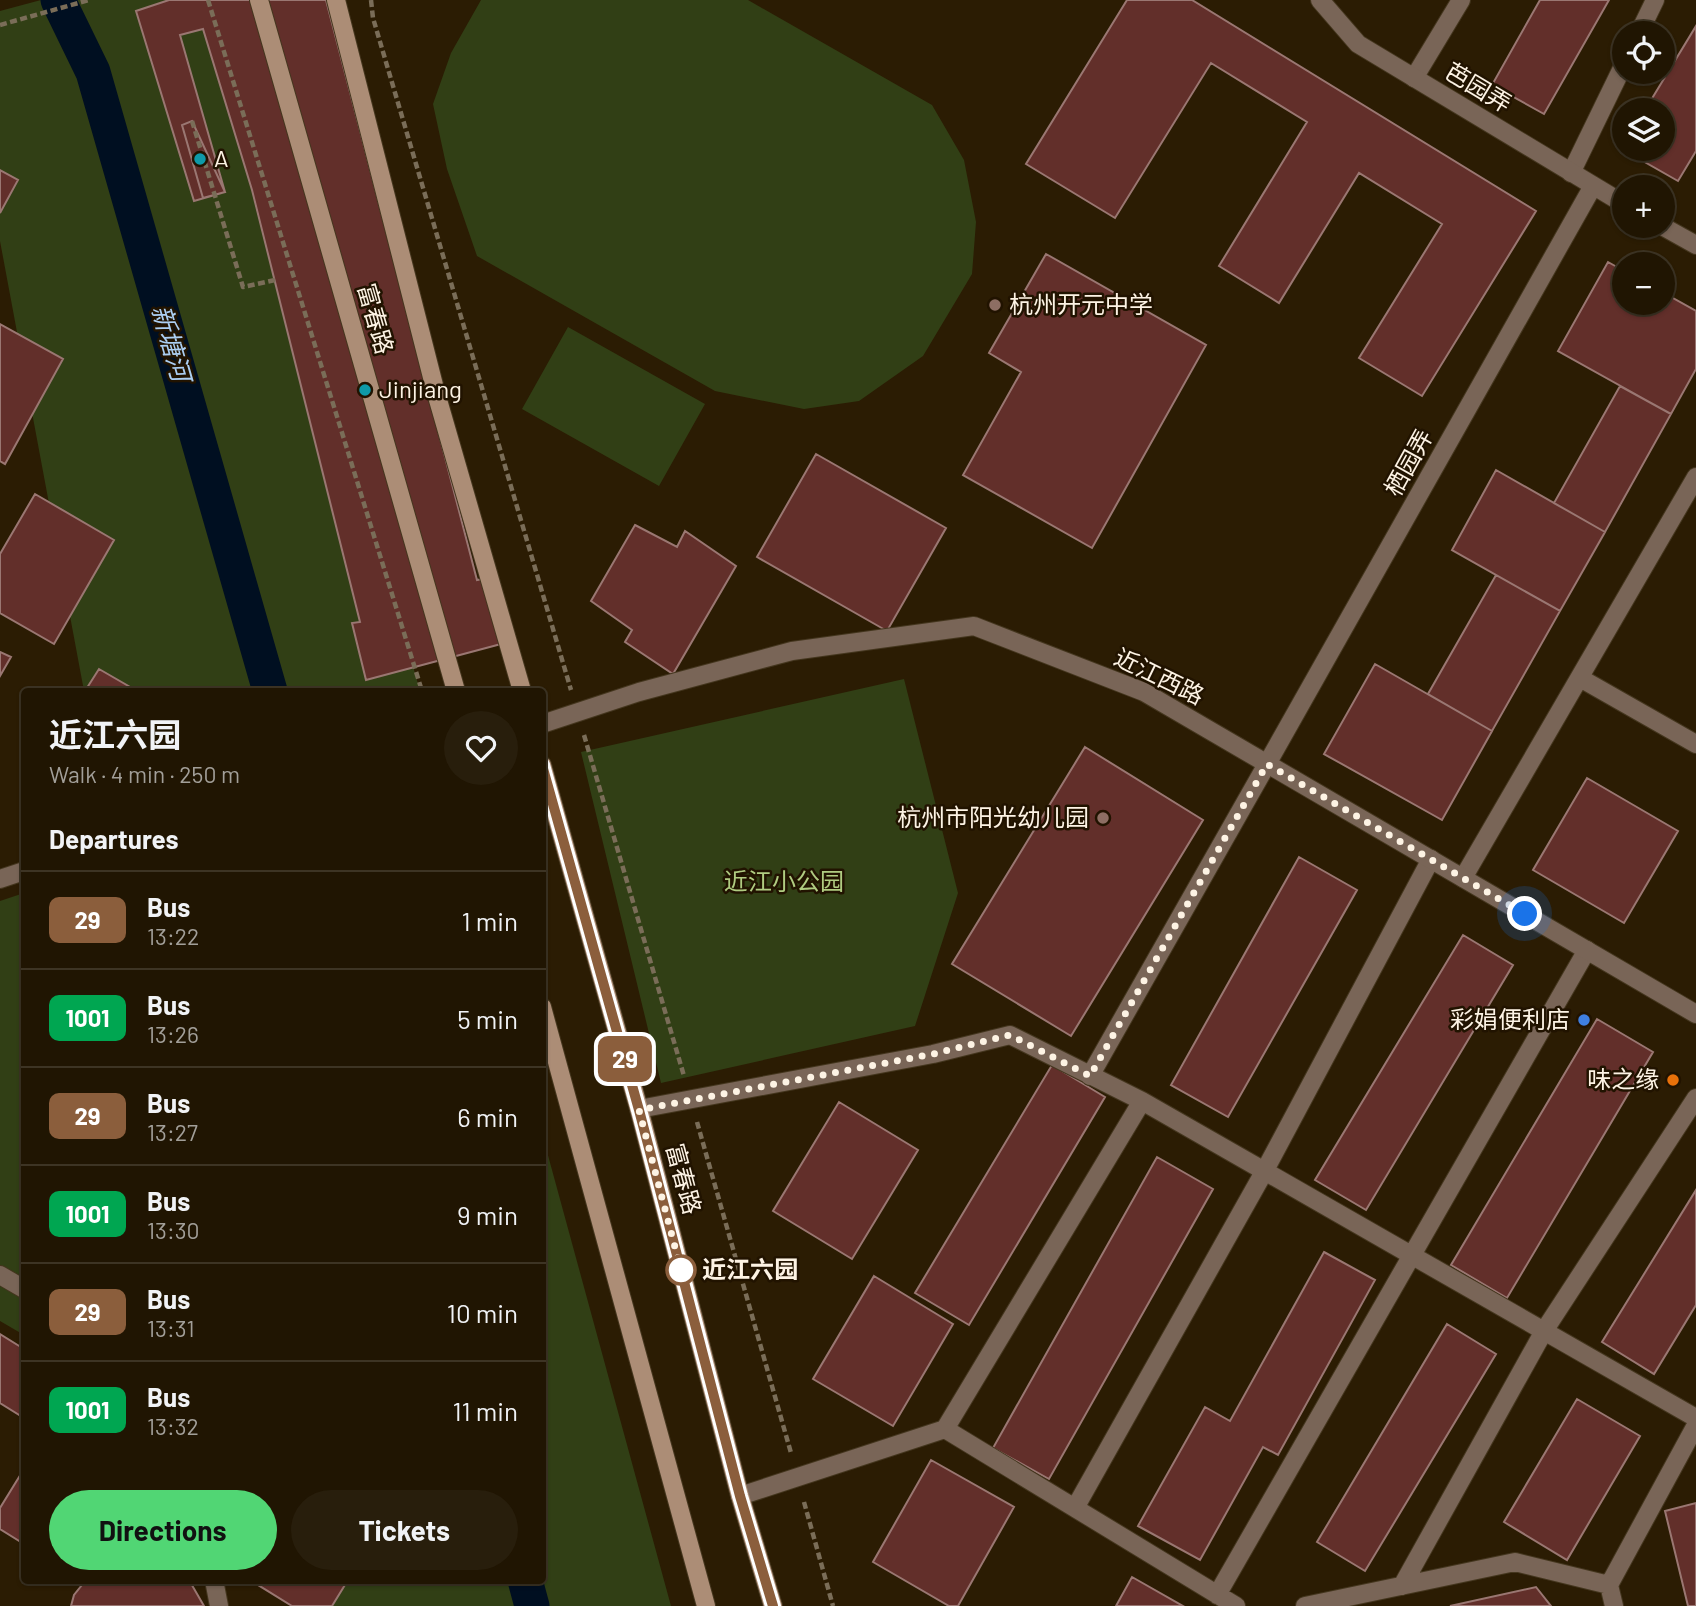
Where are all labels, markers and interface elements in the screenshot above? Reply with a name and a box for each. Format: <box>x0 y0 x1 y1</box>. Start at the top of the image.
map controls <box>1612 21 1675 315</box>
button: locate <box>1612 21 1675 84</box>
street label: 芭园弄 <box>1440 56 1517 118</box>
button: layers <box>1612 98 1675 161</box>
place label: A <box>214 143 229 172</box>
marker: A <box>192 151 208 167</box>
button: + <box>1612 175 1675 238</box>
button: − <box>1612 252 1675 315</box>
street label: 富春路 <box>353 280 400 357</box>
place label: 杭州开元中学 <box>1009 289 1153 318</box>
marker: 杭州开元中学 <box>987 297 1003 313</box>
water label: 新塘河 <box>147 301 199 389</box>
place label: Jinjiang <box>379 374 462 403</box>
marker: Jinjiang <box>357 382 373 398</box>
street label: 栖园弄 <box>1378 424 1438 501</box>
street label: 近江西路 <box>1110 642 1209 710</box>
button: heart <box>444 711 518 785</box>
text: 近江六园 <box>49 714 181 754</box>
text: Walk · 4 min · 250 m <box>49 760 240 788</box>
place label: 杭州市阳光幼儿园 <box>897 802 1089 831</box>
marker: 杭州市阳光幼儿园 <box>1095 810 1111 826</box>
text: Departures <box>49 823 179 854</box>
park label: 近江小公园 <box>724 866 844 895</box>
text: Bus <box>147 891 190 922</box>
your location <box>1507 896 1542 931</box>
text: 29 <box>74 905 101 934</box>
text: 1 min <box>462 905 518 936</box>
text: 13:22 <box>147 922 199 950</box>
text: Bus <box>147 989 190 1020</box>
text: 1001 <box>65 1003 110 1032</box>
text: 5 min <box>457 1003 518 1034</box>
place label: 彩娟便利店 <box>1450 1004 1570 1033</box>
marker: 彩娟便利店 <box>1576 1012 1592 1028</box>
text: 13:26 <box>147 1020 199 1048</box>
line badge: 29 <box>594 1036 656 1082</box>
text: 29 <box>612 1044 638 1073</box>
place label: 味之缘 <box>1587 1064 1659 1093</box>
marker: 味之缘 <box>1665 1072 1681 1088</box>
text: Bus <box>147 1087 190 1118</box>
text: 29 <box>74 1101 101 1130</box>
text: 6 min <box>457 1101 518 1132</box>
text: 13:27 <box>147 1118 198 1146</box>
street label: 富春路 <box>661 1140 708 1217</box>
text: Bus <box>147 1185 190 1216</box>
text: 1001 <box>65 1199 110 1228</box>
text: 9 min <box>457 1199 518 1230</box>
text: 13:30 <box>147 1216 200 1244</box>
place label: 近江六园 <box>702 1254 798 1283</box>
marker: 近江六园 <box>666 1255 696 1285</box>
text: Bus <box>147 1283 190 1314</box>
text: 29 <box>74 1297 101 1326</box>
text: 10 min <box>447 1297 518 1328</box>
text: 13:31 <box>147 1314 194 1342</box>
text: Bus <box>147 1381 190 1412</box>
text: 1001 <box>65 1395 110 1424</box>
text: 11 min <box>452 1395 518 1426</box>
text: 13:32 <box>147 1412 199 1440</box>
button: Directions <box>49 1490 277 1570</box>
button: Tickets <box>291 1490 518 1570</box>

